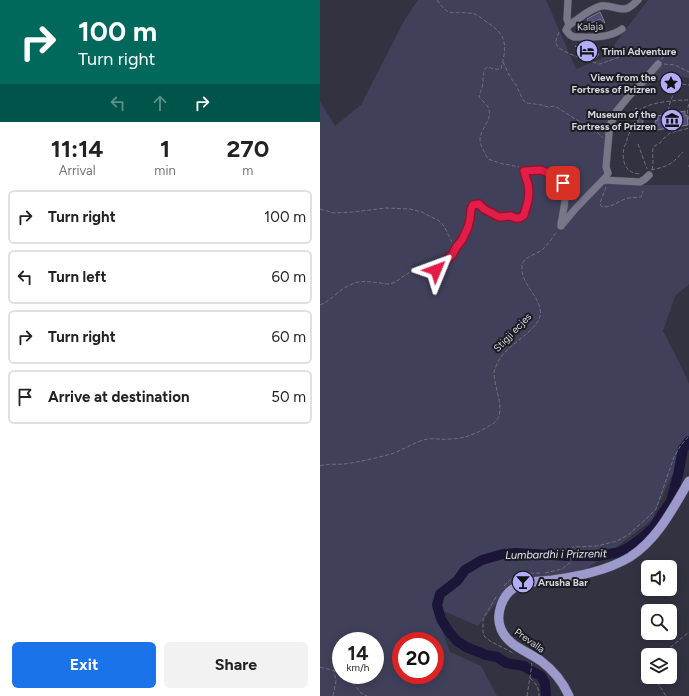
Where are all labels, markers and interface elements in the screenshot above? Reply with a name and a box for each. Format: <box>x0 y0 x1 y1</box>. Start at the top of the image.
text: 100 m <box>78 14 157 48</box>
icon: right <box>12 16 64 68</box>
street label: Kalaja <box>577 20 603 33</box>
hotel icon: Trimi Adventure <box>574 38 600 64</box>
place label: Trimi Adventure <box>602 45 677 58</box>
text: Turn right <box>78 48 155 70</box>
place icon: View from the Fortress of Prizren <box>658 70 684 96</box>
place label: View from the Fortress of Prizren <box>572 71 656 96</box>
icon: left <box>107 92 129 114</box>
icon: ahead <box>149 92 171 114</box>
icon: right <box>191 92 213 114</box>
museum icon: Museum of the Fortress of Prizren <box>659 107 685 133</box>
place label: Museum of the Fortress of Prizren <box>572 108 656 133</box>
text: 11:14 <box>51 134 104 163</box>
text: 1 <box>160 134 170 163</box>
text: 270 <box>226 134 269 163</box>
text: Arrival <box>59 163 96 178</box>
text: min <box>154 163 176 178</box>
text: m <box>242 163 253 178</box>
pin <box>546 166 580 200</box>
icon: arrive <box>552 172 574 194</box>
icon: right <box>14 206 36 228</box>
text: Turn right <box>48 208 116 226</box>
text: 100 m <box>264 208 306 226</box>
position arrow <box>415 249 457 291</box>
icon: left <box>14 266 36 288</box>
text: Turn left <box>48 268 106 286</box>
text: 60 m <box>271 268 306 286</box>
street label: Stigji ecjes <box>491 310 534 355</box>
icon: right <box>14 326 36 348</box>
text: Turn right <box>48 328 116 346</box>
text: 60 m <box>271 328 306 346</box>
icon: arrive <box>14 386 36 408</box>
text: Arrive at destination <box>48 388 189 406</box>
text: 50 m <box>271 388 306 406</box>
water label: Lumbardhi i Prizrenit <box>505 547 608 562</box>
map controls <box>641 560 677 684</box>
button: sound <box>641 560 677 596</box>
bar icon: Arusha Bar <box>510 569 536 595</box>
place label: Arusha Bar <box>538 576 588 589</box>
button: search <box>641 604 677 640</box>
street label: Prevalla <box>512 625 547 656</box>
speed limit sign: 20 <box>392 632 444 684</box>
text: 14 <box>347 641 369 665</box>
button: Exit <box>12 642 156 688</box>
button: Share <box>164 642 308 688</box>
button: layers <box>641 648 677 684</box>
text: km/h <box>347 661 369 674</box>

